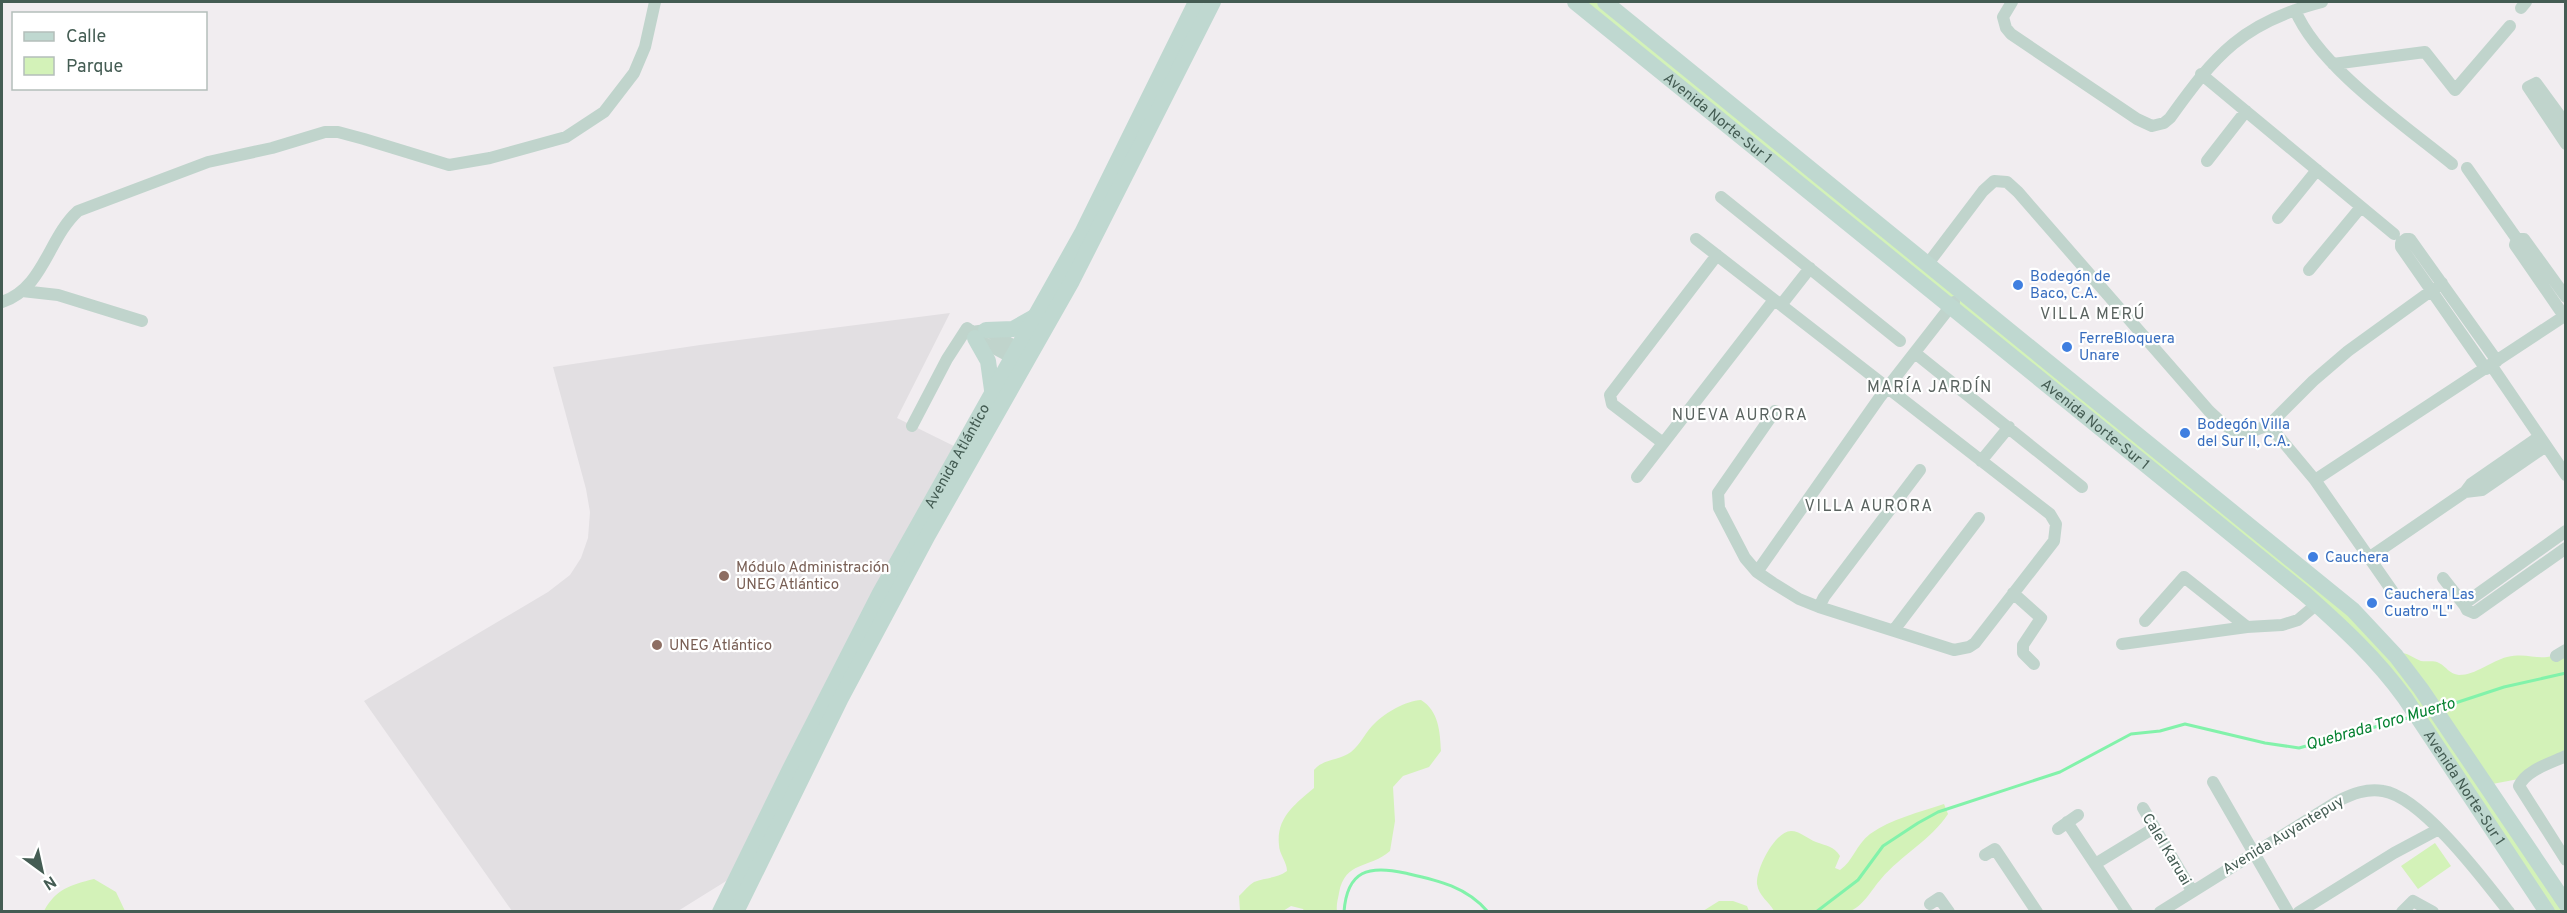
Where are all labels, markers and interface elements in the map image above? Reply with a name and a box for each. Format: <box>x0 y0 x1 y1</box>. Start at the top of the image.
legend <box>12 12 207 90</box>
text: Calle <box>66 26 106 49</box>
text: Parque <box>66 56 123 79</box>
street label: Avenida Norte-Sur 1 <box>1659 69 1775 169</box>
place label: Bodegón de Baco, C.A. <box>2030 268 2111 304</box>
marker: Bodegón de Baco, C.A. <box>2011 278 2025 292</box>
district label: VILLA MERÚ <box>2040 303 2146 325</box>
place label: FerreBloquera Unare <box>2079 330 2175 366</box>
marker: FerreBloquera Unare <box>2060 340 2074 354</box>
street label: Avenida Norte-Sur 1 <box>2036 375 2153 475</box>
district label: MARÍA JARDÍN <box>1867 376 1993 398</box>
street label: Avenida Atlántico <box>921 401 995 513</box>
district label: NUEVA AURORA <box>1672 406 1808 426</box>
place label: Bodegón Villa del Sur II, C.A. <box>2197 416 2290 452</box>
marker: Bodegón Villa del Sur II, C.A. <box>2178 426 2192 440</box>
district label: VILLA AURORA <box>1805 497 1934 517</box>
place label: Cauchera <box>2325 549 2389 568</box>
marker: Cauchera <box>2306 550 2320 564</box>
place label: Módulo Administración UNEG Atlántico <box>736 559 890 595</box>
marker: Módulo Administración UNEG Atlántico <box>717 569 731 583</box>
place label: Cauchera Las Cuatro "L" <box>2384 586 2475 622</box>
marker: Cauchera Las Cuatro "L" <box>2365 596 2379 610</box>
place label: UNEG Atlántico <box>669 637 772 656</box>
marker: UNEG Atlántico <box>650 638 664 652</box>
water label: Quebrada Toro Muerto <box>2304 694 2458 756</box>
street label: Avenida Norte-Sur 1 <box>2418 727 2508 850</box>
street label: Avenida Auyantepuy <box>2220 793 2348 880</box>
street label: Calel Karuai <box>2137 810 2195 889</box>
north arrow <box>12 841 72 901</box>
text: N <box>39 870 59 893</box>

